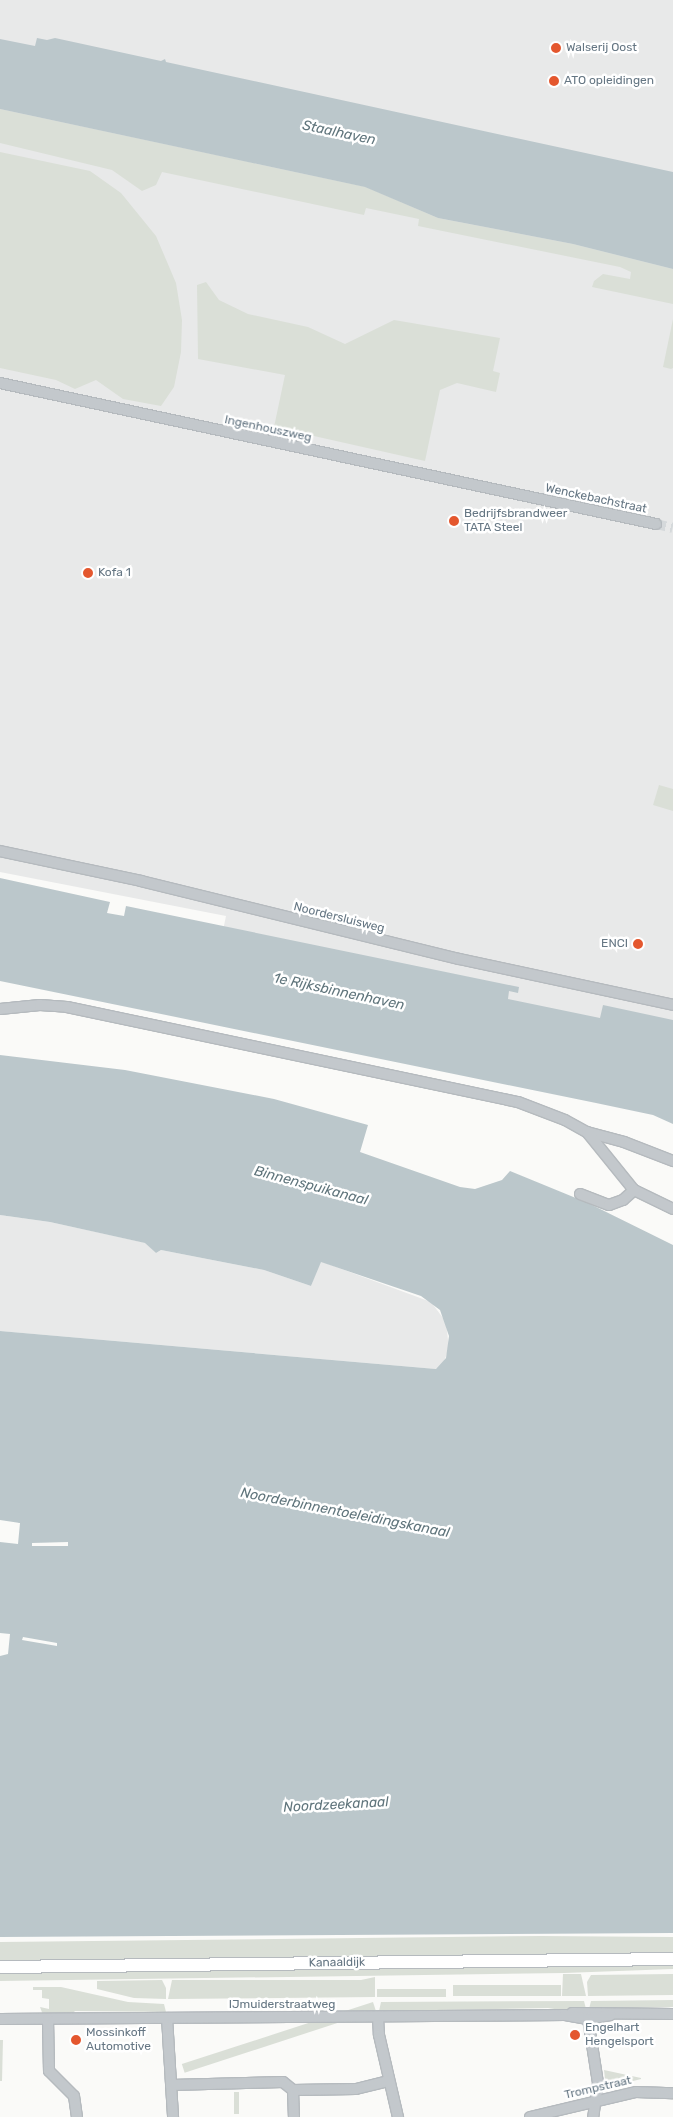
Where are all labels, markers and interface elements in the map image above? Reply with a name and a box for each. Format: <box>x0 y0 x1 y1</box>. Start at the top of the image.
place label: Walserij Oost <box>566 41 637 55</box>
marker: Walserij Oost <box>550 42 562 54</box>
place label: ATO opleidingen <box>564 74 654 88</box>
marker: ATO opleidingen <box>548 75 560 87</box>
water label: Staalhaven <box>301 117 377 149</box>
street label: Ingenhouszweg <box>223 413 313 445</box>
street label: Wenckebachstraat <box>544 481 648 517</box>
place label: Bedrijfsbrandweer TATA Steel <box>464 507 567 535</box>
marker: Bedrijfsbrandweer TATA Steel <box>448 515 460 527</box>
place label: Kofa 1 <box>98 566 131 580</box>
marker: Kofa 1 <box>82 567 94 579</box>
street label: Noordersluisweg <box>292 900 386 936</box>
place label: ENCI <box>601 937 628 951</box>
marker: ENCI <box>632 938 644 950</box>
water label: 1e Rijksbinnenhaven <box>272 970 406 1014</box>
water label: Binnenspuikanaal <box>252 1163 370 1209</box>
water label: Noorderbinnentoeleidingskanaal <box>239 1484 451 1542</box>
water label: Noordzeekanaal <box>283 1794 389 1816</box>
street label: Kanaaldijk <box>309 1955 365 1971</box>
street label: IJmuiderstraatweg <box>229 1998 335 2012</box>
place label: Engelhart Hengelsport <box>585 2021 654 2049</box>
place label: Mossinkoff Automotive <box>86 2026 151 2054</box>
marker: Engelhart Hengelsport <box>569 2029 581 2041</box>
marker: Mossinkoff Automotive <box>70 2034 82 2046</box>
street label: Trompstraat <box>563 2073 633 2103</box>

